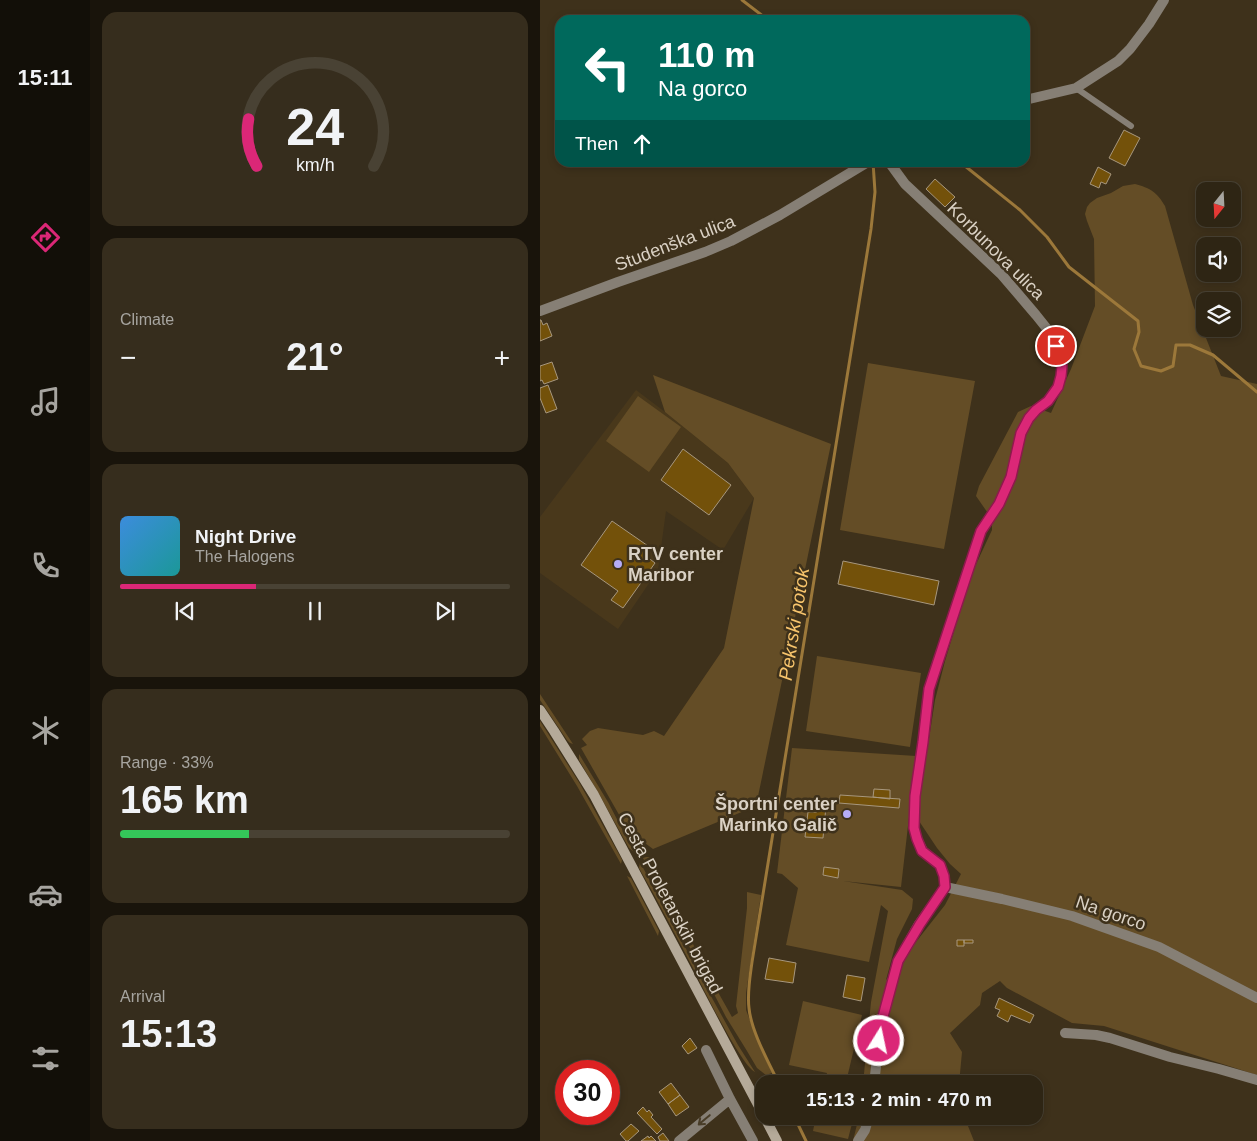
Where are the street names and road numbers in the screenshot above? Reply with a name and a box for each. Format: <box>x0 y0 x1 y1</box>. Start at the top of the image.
street label: Korbunova ulica <box>943 198 1049 304</box>
street label: Studenška ulica <box>612 211 739 275</box>
street label: Cesta Proletarskih brigad <box>614 809 726 997</box>
street label: Na gorco <box>1073 892 1149 934</box>

